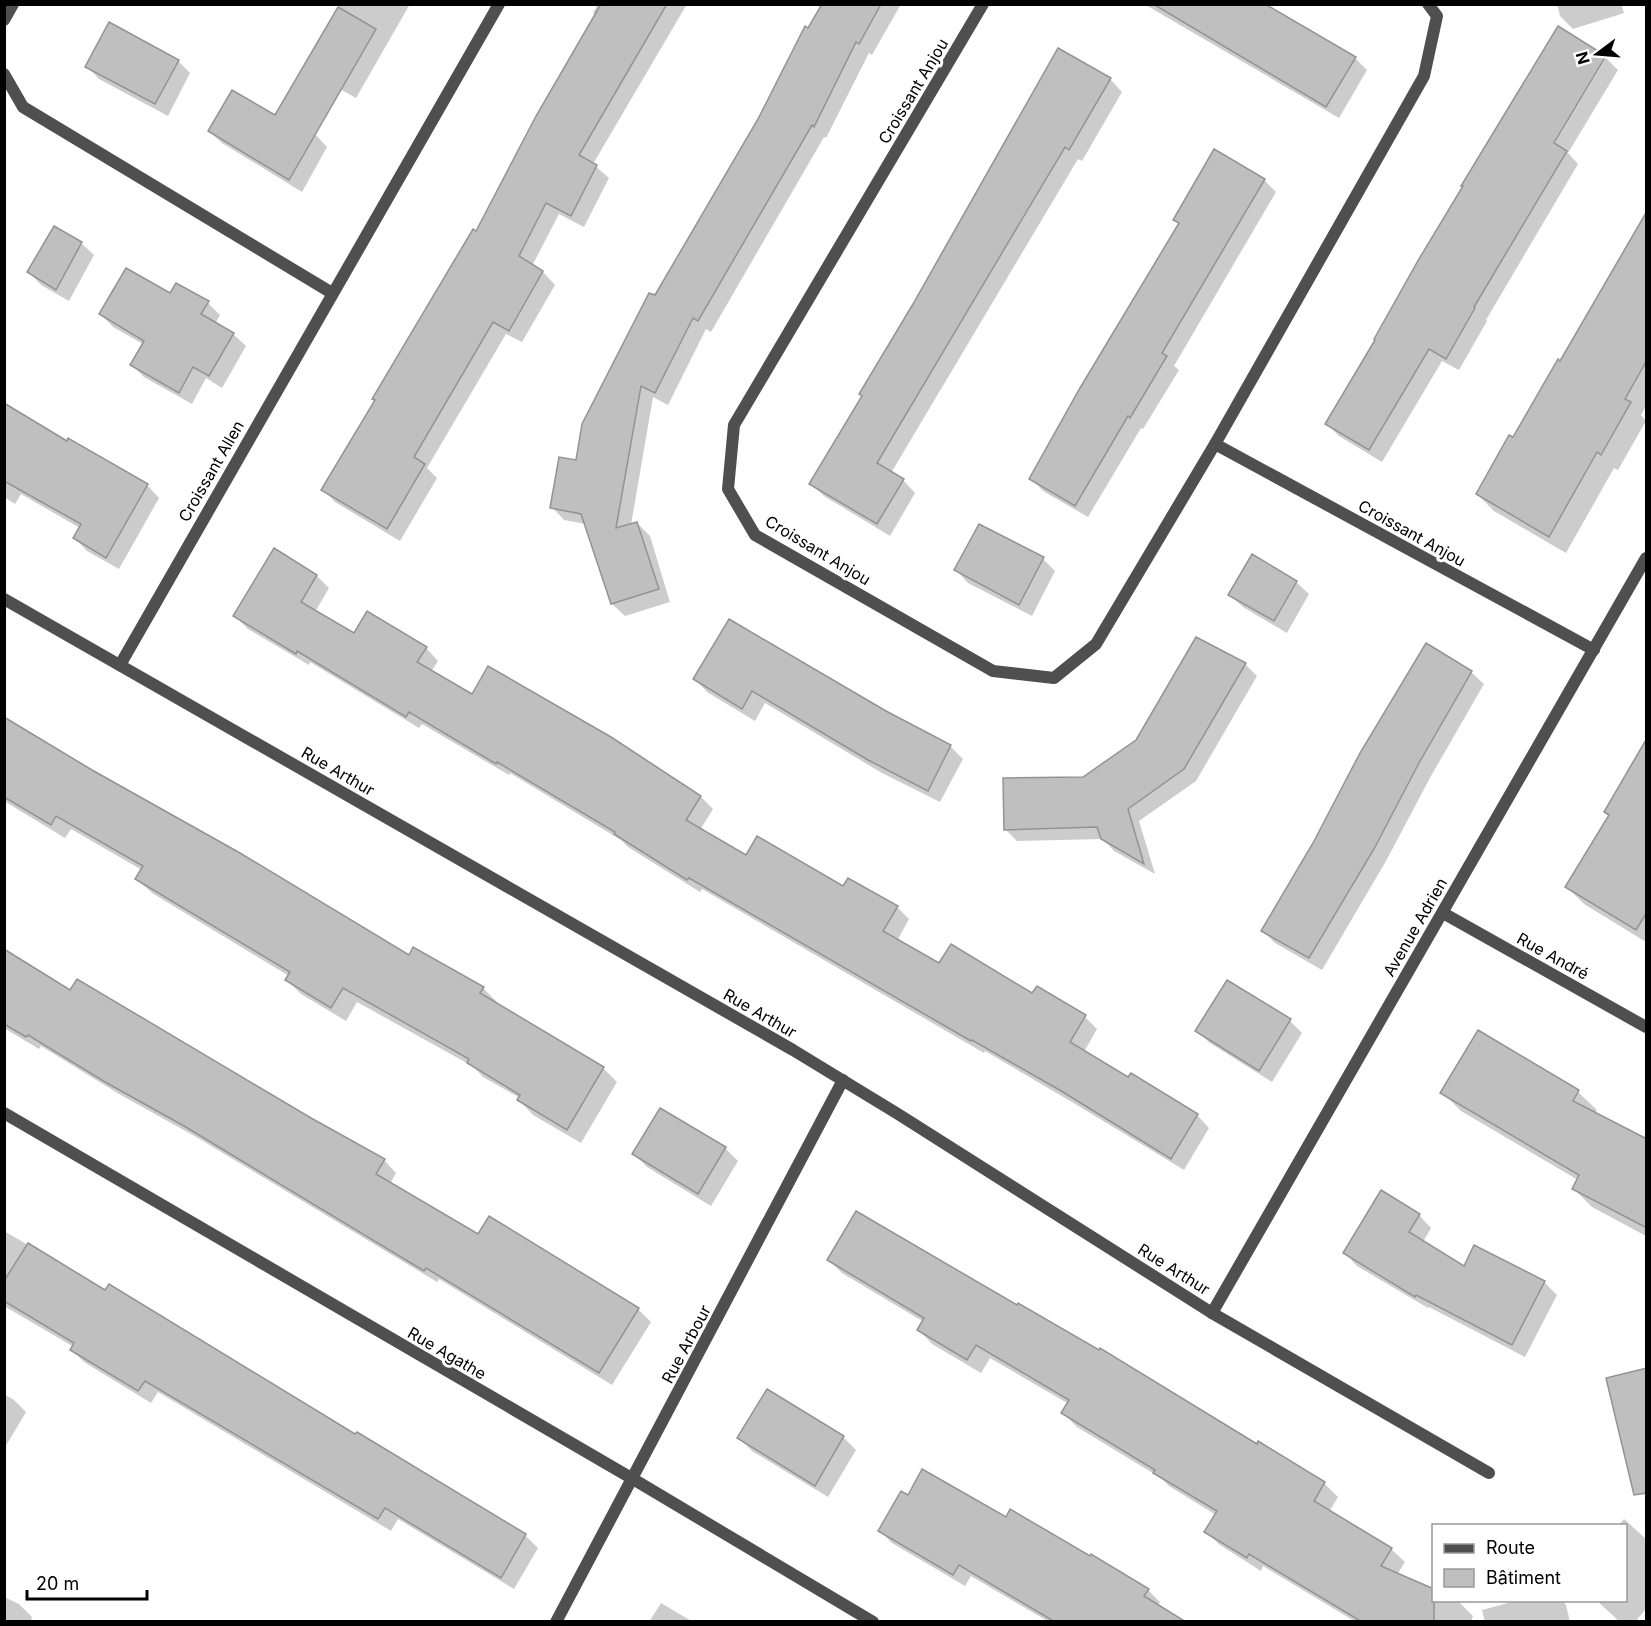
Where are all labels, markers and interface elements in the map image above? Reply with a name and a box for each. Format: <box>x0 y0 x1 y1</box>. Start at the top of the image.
north arrow <box>1567 24 1627 84</box>
street label: Croissant Anjou <box>874 35 952 147</box>
text: N <box>1571 50 1594 67</box>
street label: Croissant Allen <box>174 417 248 525</box>
street label: Croissant Anjou <box>1355 495 1469 571</box>
street label: Croissant Anjou <box>762 511 874 589</box>
street label: Rue Arthur <box>298 742 378 800</box>
street label: Avenue Adrien <box>1379 874 1451 980</box>
street label: Rue André <box>1514 928 1592 984</box>
street label: Rue Arthur <box>720 984 800 1042</box>
street label: Rue Arthur <box>1134 1239 1214 1299</box>
street label: Rue Arbour <box>657 1301 715 1387</box>
street label: Rue Agathe <box>404 1322 490 1384</box>
legend <box>1432 1524 1627 1602</box>
text: Route <box>1486 1537 1535 1558</box>
scale bar <box>27 1563 147 1601</box>
text: Bâtiment <box>1486 1567 1561 1588</box>
text: 20 m <box>36 1573 79 1594</box>

